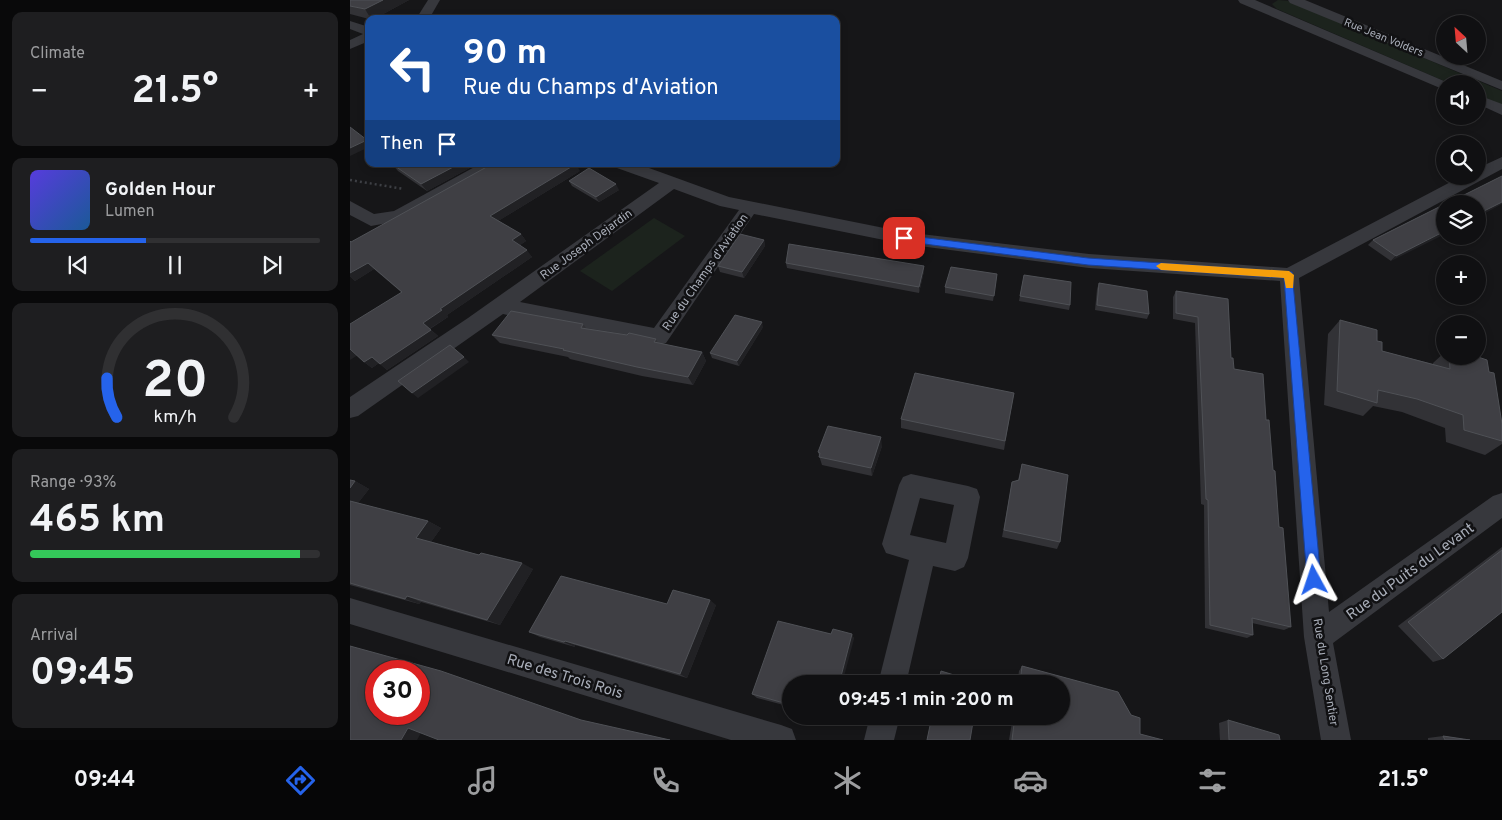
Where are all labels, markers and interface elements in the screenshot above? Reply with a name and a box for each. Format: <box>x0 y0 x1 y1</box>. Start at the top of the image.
north arrow <box>1436 15 1486 65</box>
map controls <box>1436 15 1486 365</box>
street label: Rue Jean Volders <box>1342 16 1425 60</box>
text: 90 m <box>463 32 547 76</box>
icon: left <box>380 35 445 100</box>
text: Climate <box>30 44 85 64</box>
text: 21.5° <box>132 68 218 117</box>
text: − <box>30 75 48 111</box>
text: + <box>302 75 320 111</box>
text: Rue du Champs d'Aviation <box>463 75 719 102</box>
button: sound <box>1436 75 1486 125</box>
icon: arrive <box>433 130 461 158</box>
text: Then <box>380 132 423 156</box>
button: search <box>1436 135 1486 185</box>
text: Golden Hour <box>105 178 216 202</box>
button: layers <box>1436 195 1486 245</box>
text: Lumen <box>105 202 155 222</box>
street label: Rue Joseph Dejardin <box>537 206 636 284</box>
street label: Rue du Champs d'Aviation <box>659 211 752 334</box>
pin <box>883 217 925 259</box>
icon: arrive <box>890 224 918 252</box>
icon: previous <box>64 251 92 279</box>
icon: pause <box>161 251 189 279</box>
icon: next <box>258 251 286 279</box>
button: + <box>1436 255 1486 305</box>
button: − <box>1436 315 1486 365</box>
text: 20 <box>142 350 208 416</box>
text: km/h <box>153 406 197 429</box>
text: Range · 93% <box>30 473 117 493</box>
text: 465 km <box>30 497 165 546</box>
street label: Rue du Puits du Levant <box>1343 519 1479 625</box>
position arrow <box>1287 553 1339 605</box>
street label: Rue du Long Sentier <box>1309 617 1341 727</box>
text: Arrival <box>30 626 78 646</box>
text: 09:45 <box>30 650 135 699</box>
street label: Rue des Trois Rois <box>504 651 625 704</box>
speed limit sign: 30 <box>365 660 430 725</box>
text: 09:45 · 1 min · 200 m <box>838 688 1014 712</box>
icon: directions <box>283 763 318 798</box>
icon: music <box>465 763 500 798</box>
icon: phone <box>648 763 683 798</box>
icon: climate <box>830 763 865 798</box>
icon: car <box>1013 763 1048 798</box>
icon: filters <box>1195 763 1230 798</box>
text: 09:44 <box>74 767 135 794</box>
text: 21.5° <box>1378 767 1428 794</box>

